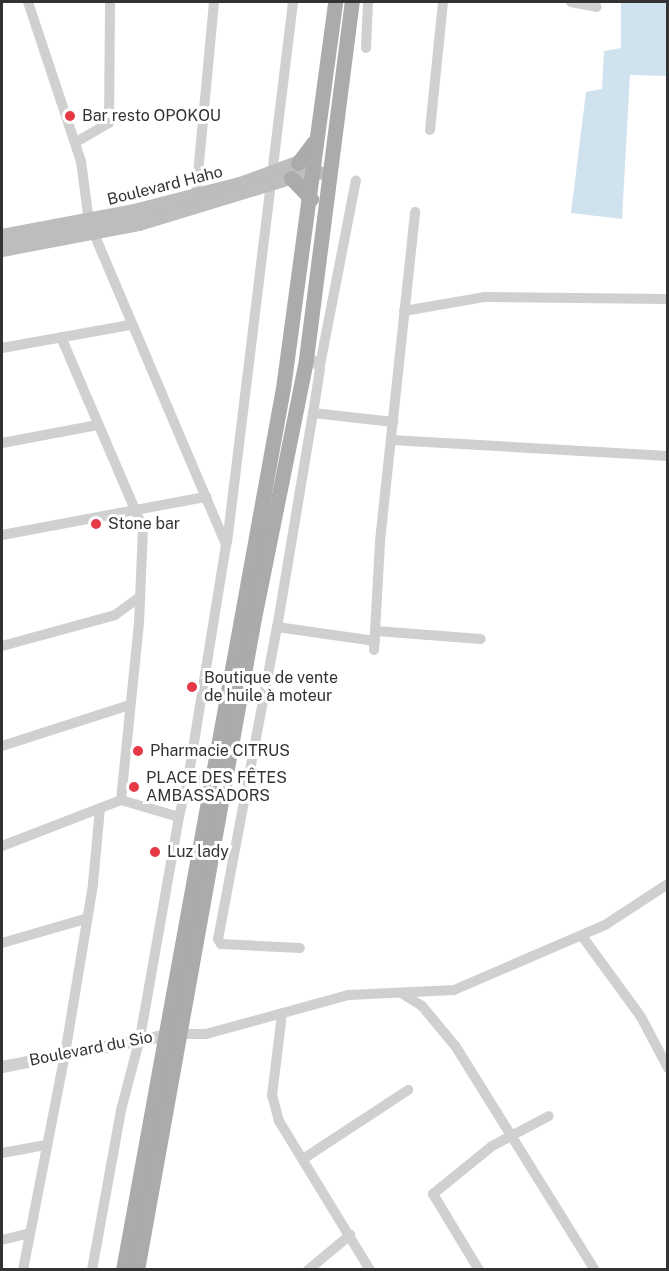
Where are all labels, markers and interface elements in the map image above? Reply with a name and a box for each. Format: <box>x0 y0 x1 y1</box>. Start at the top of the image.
place label: Bar resto OPOKOU <box>82 106 221 126</box>
marker: Bar resto OPOKOU <box>63 109 77 123</box>
street label: Boulevard Haho <box>105 162 225 210</box>
place label: Stone bar <box>108 514 180 534</box>
marker: Stone bar <box>89 517 103 531</box>
place label: Boutique de vente de huile à moteur <box>204 668 338 706</box>
marker: Boutique de vente de huile à moteur <box>185 680 199 694</box>
place label: Pharmacie CITRUS <box>150 741 290 761</box>
marker: Pharmacie CITRUS <box>131 744 145 758</box>
place label: PLACE DES FÊTES AMBASSADORS <box>146 768 287 806</box>
marker: PLACE DES FÊTES AMBASSADORS <box>127 780 141 794</box>
place label: Luz lady <box>167 842 229 862</box>
marker: Luz lady <box>148 845 162 859</box>
street label: Boulevard du Sio <box>28 1028 154 1070</box>

